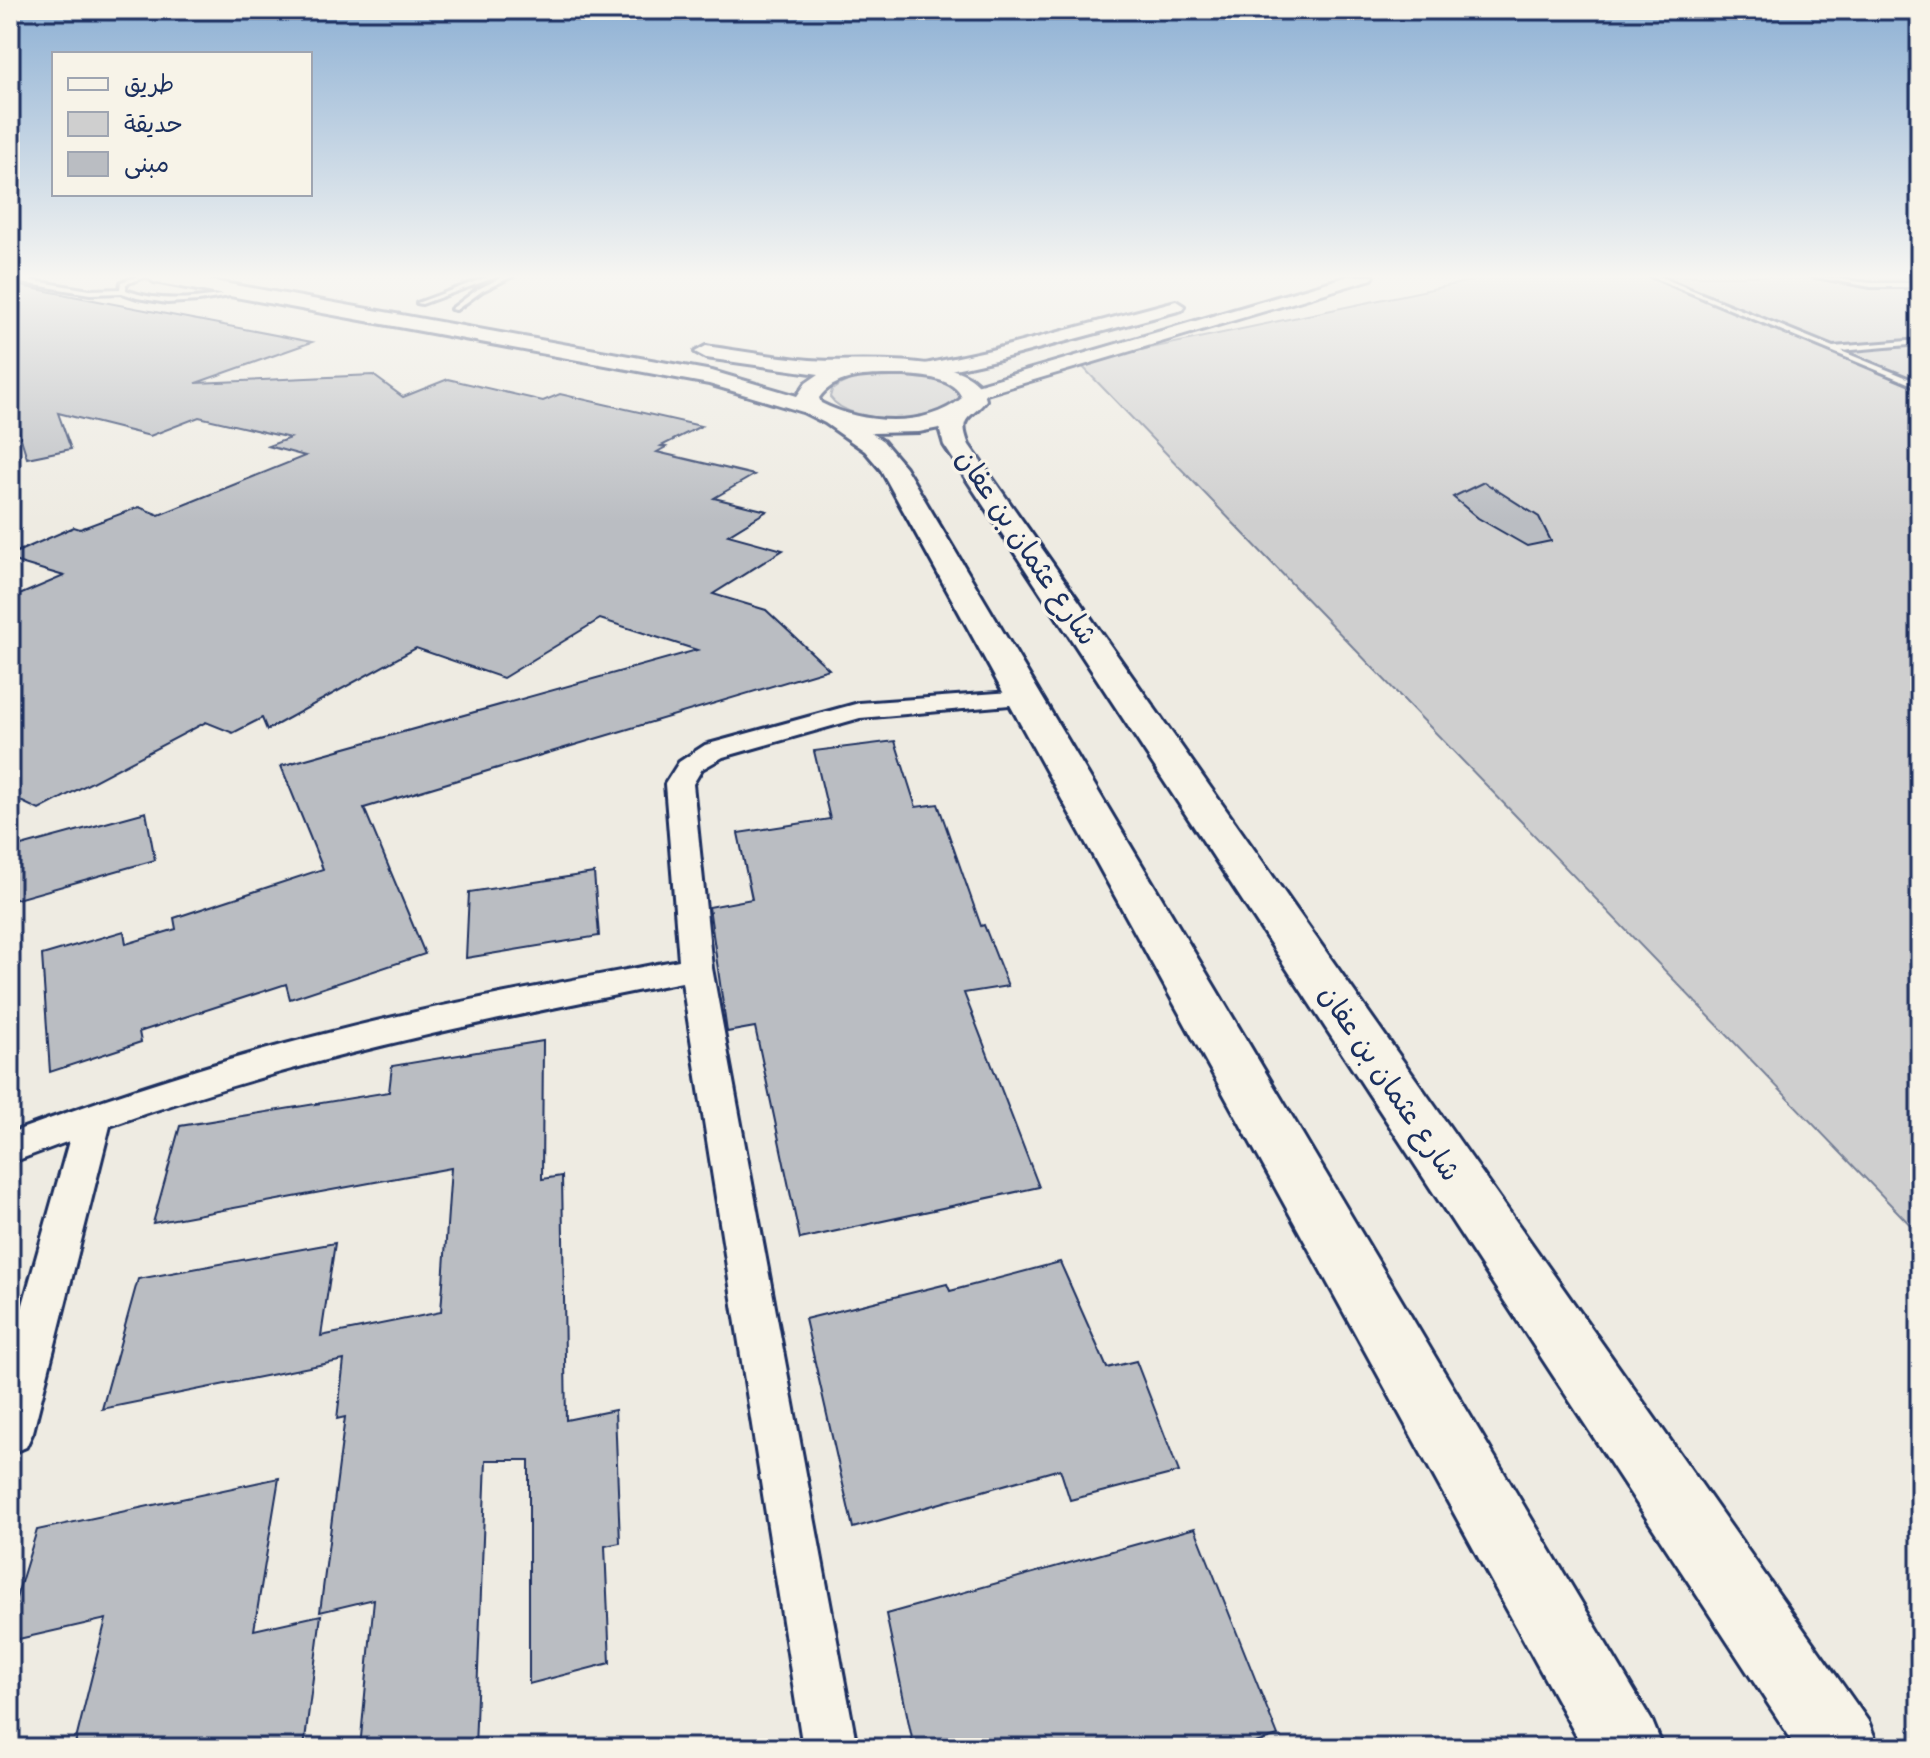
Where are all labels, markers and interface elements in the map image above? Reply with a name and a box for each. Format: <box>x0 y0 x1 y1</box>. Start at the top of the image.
legend <box>52 52 312 196</box>
text: طريق <box>124 63 174 105</box>
text: حديقة <box>124 103 183 145</box>
text: مبنى <box>124 143 169 185</box>
street label: شارع عثمان بن عفان <box>943 438 1111 656</box>
street label: شارع عثمان بن عفان <box>1306 974 1474 1192</box>

